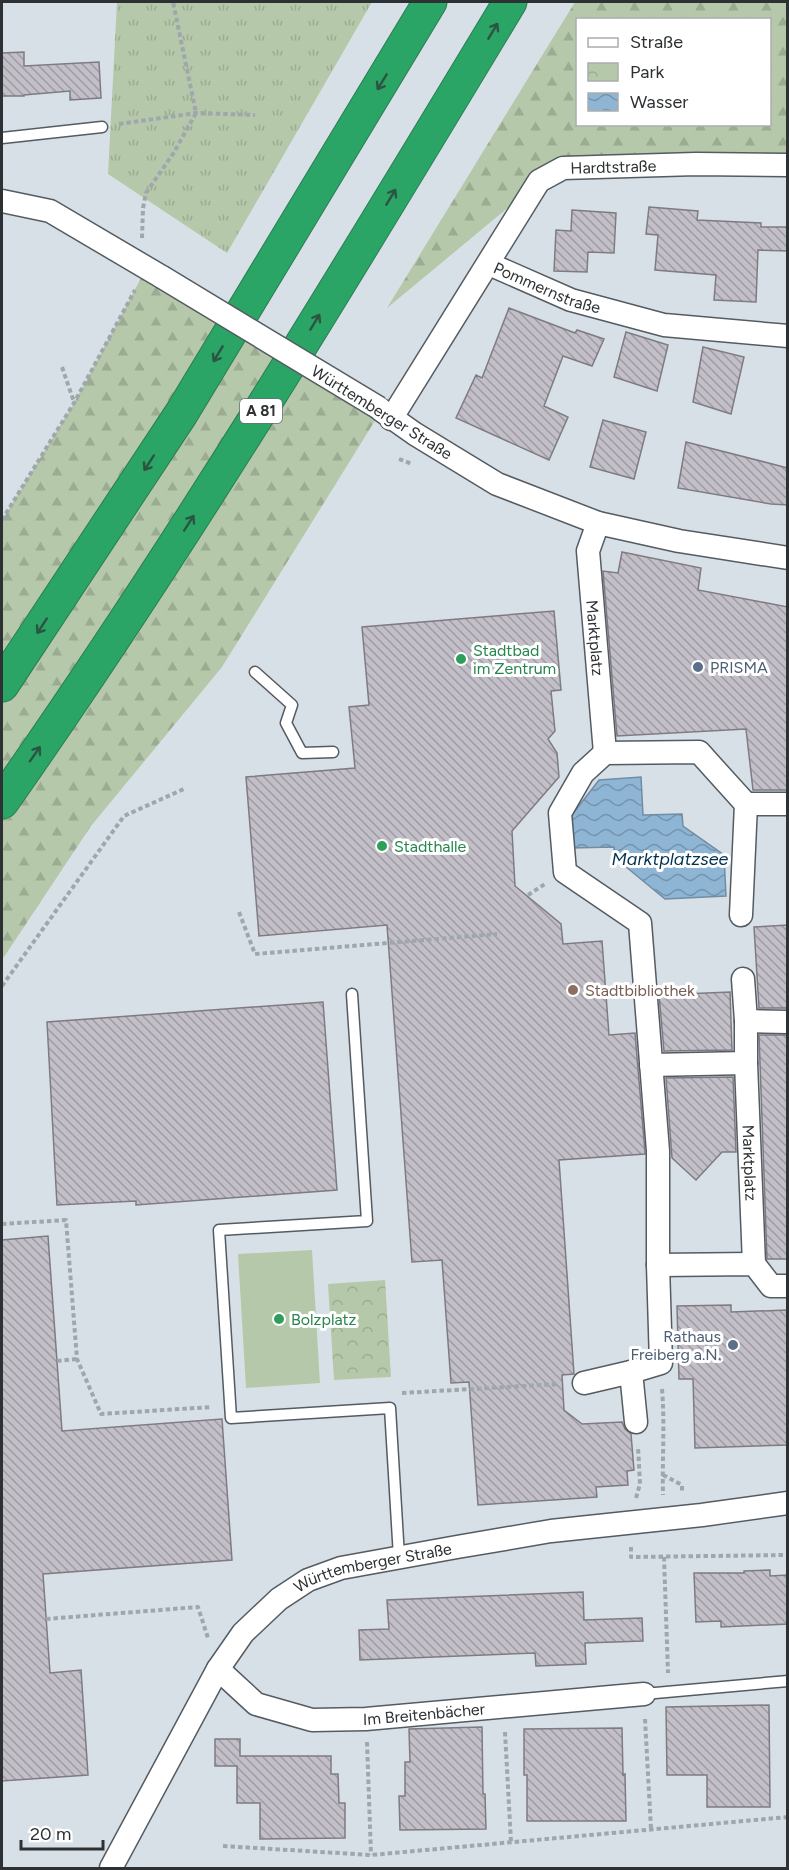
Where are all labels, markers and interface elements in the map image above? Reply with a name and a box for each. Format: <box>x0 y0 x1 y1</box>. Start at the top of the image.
legend <box>576 18 771 126</box>
one-way arrow <box>487 23 499 40</box>
text: Straße <box>630 31 683 53</box>
text: Park <box>630 61 665 83</box>
one-way arrow <box>375 73 387 90</box>
text: Wasser <box>630 91 688 113</box>
street label: Hardtstraße <box>570 156 657 178</box>
one-way arrow <box>385 189 397 206</box>
street label: Pommernstraße <box>491 258 603 318</box>
one-way arrow <box>309 314 321 331</box>
one-way arrow <box>212 345 224 362</box>
street label: Württemberger Straße <box>308 361 456 464</box>
road number: A 81 <box>240 399 282 423</box>
one-way arrow <box>143 454 155 471</box>
one-way arrow <box>184 515 196 532</box>
street label: Marktplatz <box>582 599 607 677</box>
one-way arrow <box>36 617 48 634</box>
place label: Stadtbad im Zentrum <box>473 641 556 678</box>
marker: Stadtbad im Zentrum <box>454 652 468 666</box>
place label: PRISMA <box>710 658 768 677</box>
marker: PRISMA <box>691 660 705 674</box>
one-way arrow <box>29 746 41 763</box>
place label: Stadthalle <box>394 837 467 856</box>
marker: Stadthalle <box>375 839 389 853</box>
water label: Marktplatzsee <box>612 848 729 870</box>
place label: Stadtbibliothek <box>585 981 695 1000</box>
marker: Stadtbibliothek <box>566 983 580 997</box>
street label: Marktplatz <box>738 1124 760 1201</box>
place label: Bolzplatz <box>291 1310 357 1329</box>
marker: Bolzplatz <box>272 1312 286 1326</box>
place label: Rathaus Freiberg a.N. <box>631 1327 721 1364</box>
marker: Rathaus Freiberg a.N. <box>726 1338 740 1352</box>
street label: Württemberger Straße <box>290 1539 453 1597</box>
street label: Im Breitenbächer <box>363 1699 486 1729</box>
scale bar <box>21 1813 104 1851</box>
text: 20 m <box>30 1823 71 1845</box>

